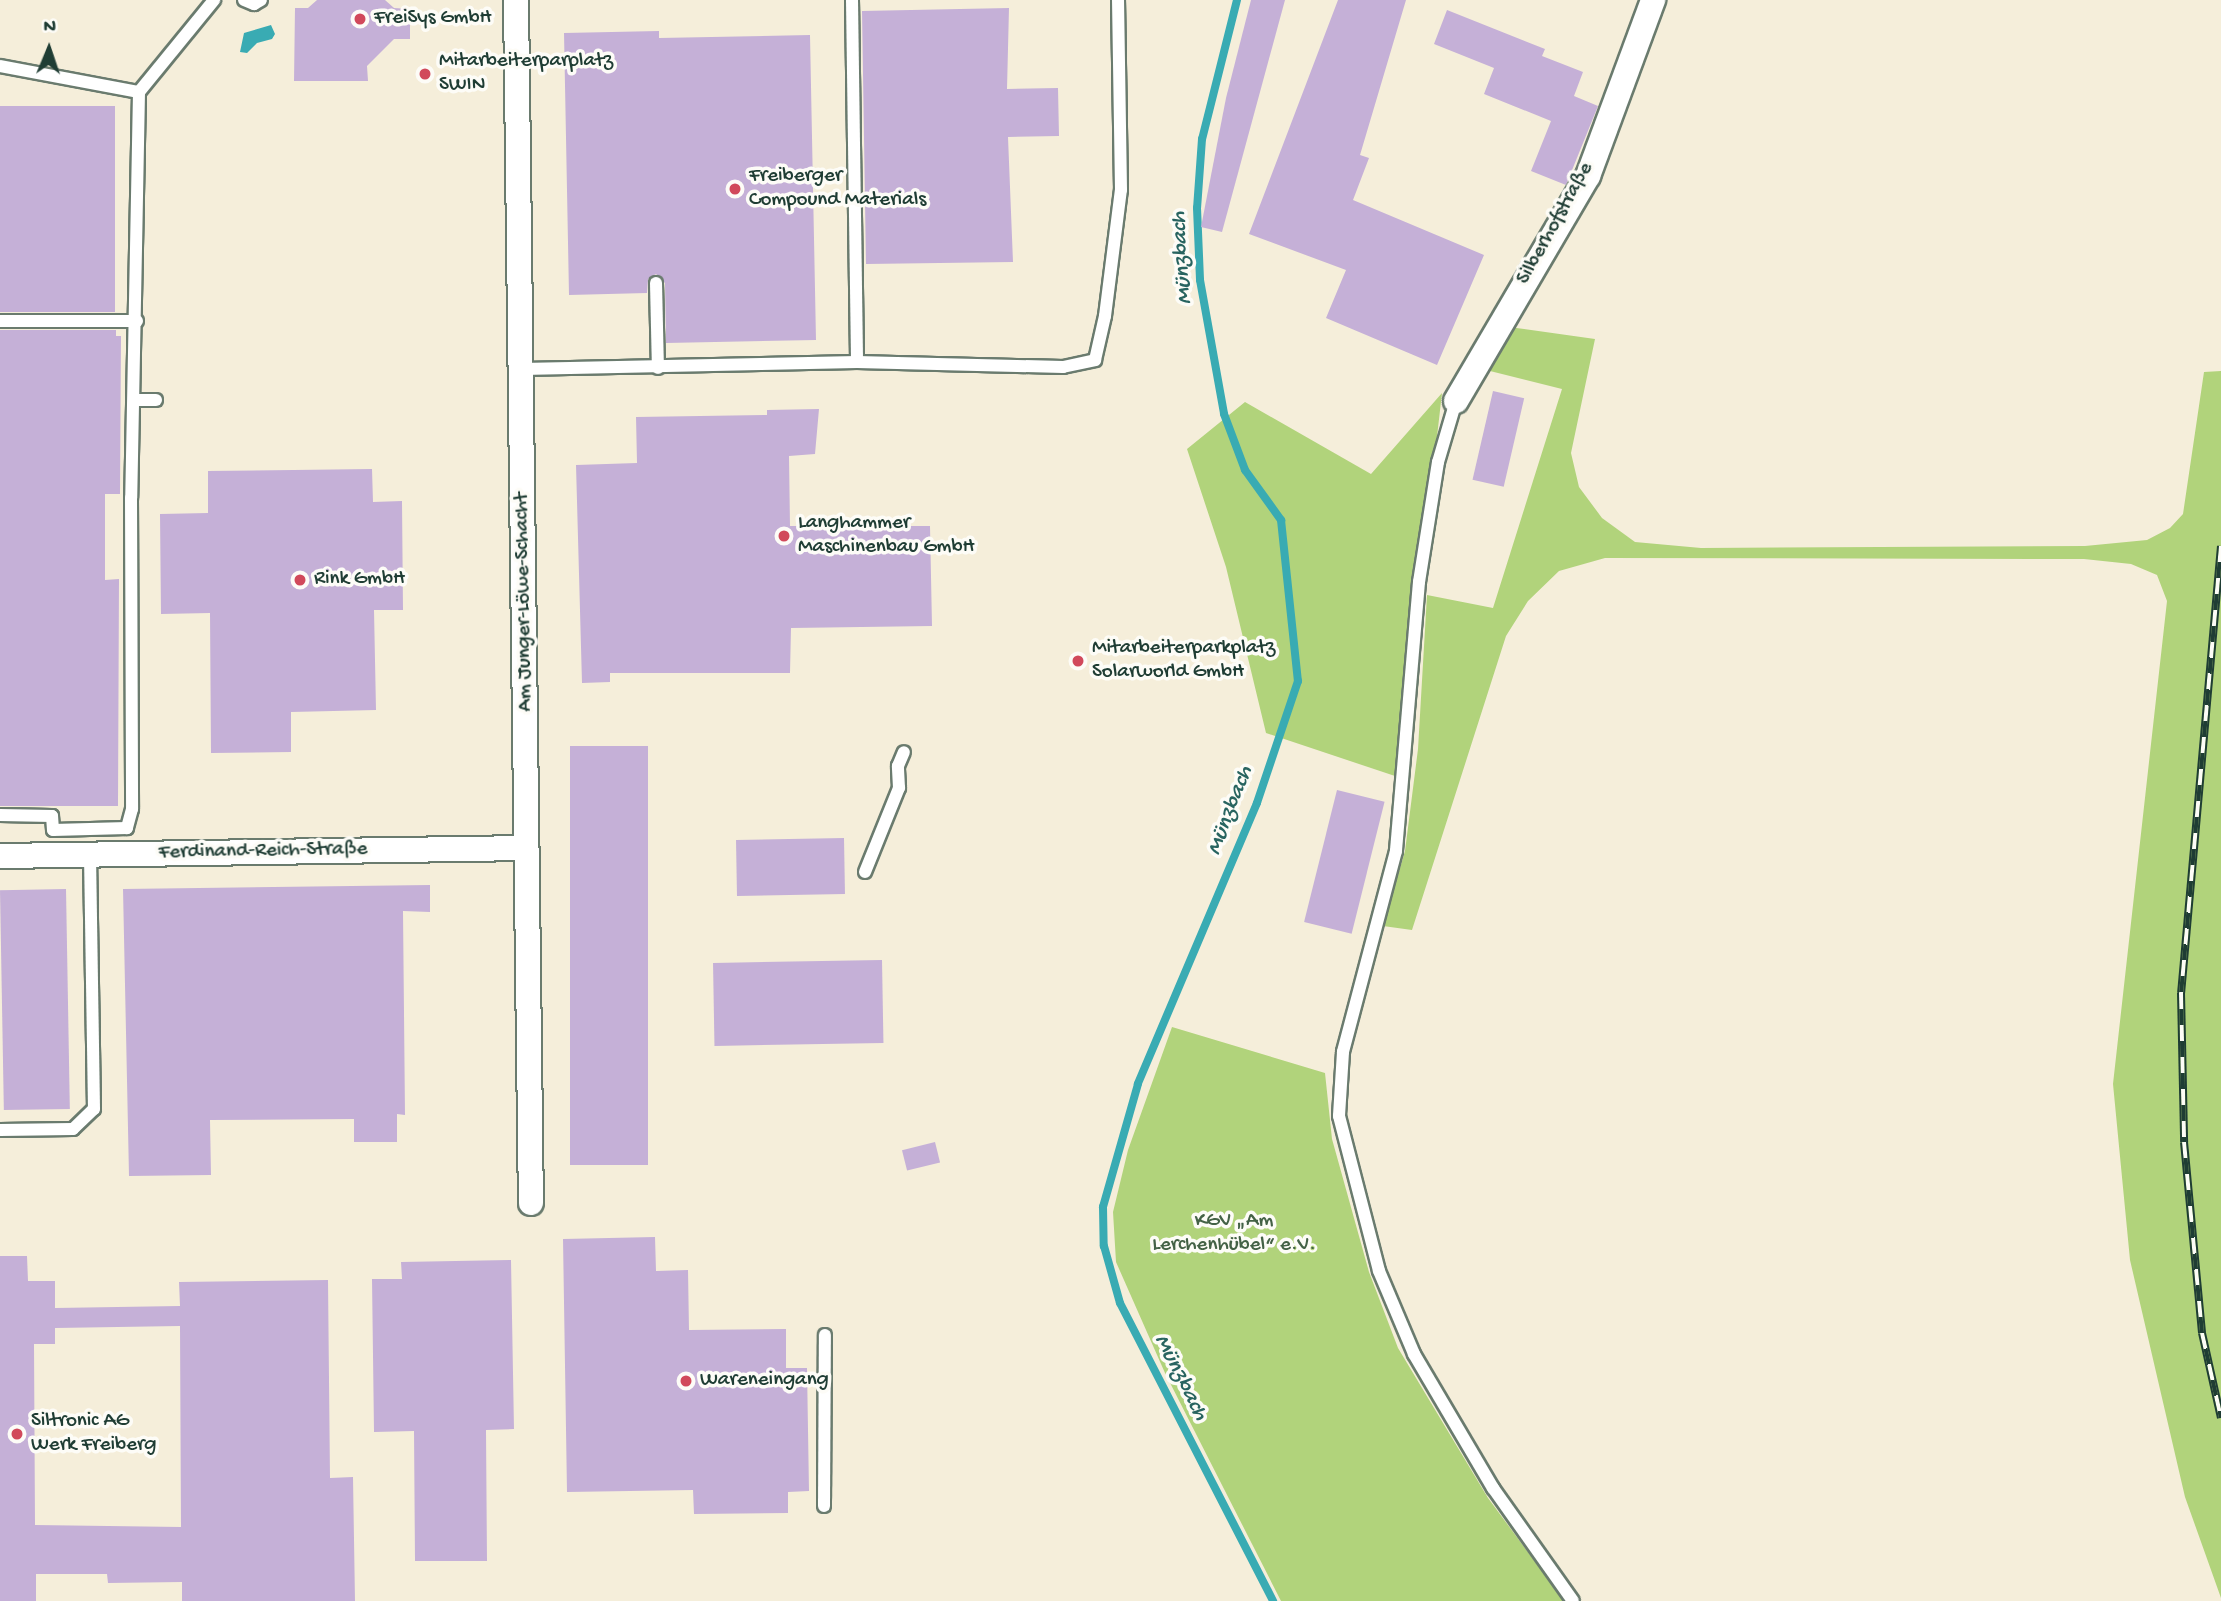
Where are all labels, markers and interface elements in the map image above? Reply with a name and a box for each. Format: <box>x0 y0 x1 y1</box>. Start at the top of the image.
place label: FreiSys GmbH <box>374 6 492 32</box>
marker: FreiSys GmbH <box>352 11 368 27</box>
north arrow <box>14 14 84 84</box>
text: N <box>43 16 56 39</box>
place label: Mitarbeiterparplatz SWIN <box>439 49 613 99</box>
marker: Mitarbeiterparplatz SWIN <box>417 66 433 82</box>
street label: Silberhofstraße <box>1512 158 1600 290</box>
place label: Freiberger Compound Materials <box>749 164 926 214</box>
marker: Freiberger Compound Materials <box>727 181 743 197</box>
water label: Münzbach <box>1166 211 1200 305</box>
street label: Am Junger-Löwe-Schacht <box>510 492 540 712</box>
place label: Langhammer Maschinenbau GmbH <box>798 511 975 561</box>
marker: Langhammer Maschinenbau GmbH <box>776 528 792 544</box>
place label: Rink GmbH <box>314 567 405 593</box>
marker: Rink GmbH <box>292 572 308 588</box>
place label: Mitarbeiterparkplatz Solarworld GmbH <box>1092 636 1275 686</box>
marker: Mitarbeiterparkplatz Solarworld GmbH <box>1070 653 1086 669</box>
water label: Münzbach <box>1201 763 1261 859</box>
street label: Ferdinand-Reich-Straße <box>158 838 368 866</box>
park label: KGV „Am Lerchenhübel“ e.V. <box>1152 1209 1316 1259</box>
water label: Münzbach <box>1147 1330 1213 1426</box>
place label: Wareneingang <box>700 1368 829 1394</box>
marker: Wareneingang <box>678 1373 694 1389</box>
place label: Siltronic AG Werk Freiberg <box>31 1409 156 1459</box>
marker: Siltronic AG Werk Freiberg <box>9 1426 25 1442</box>

